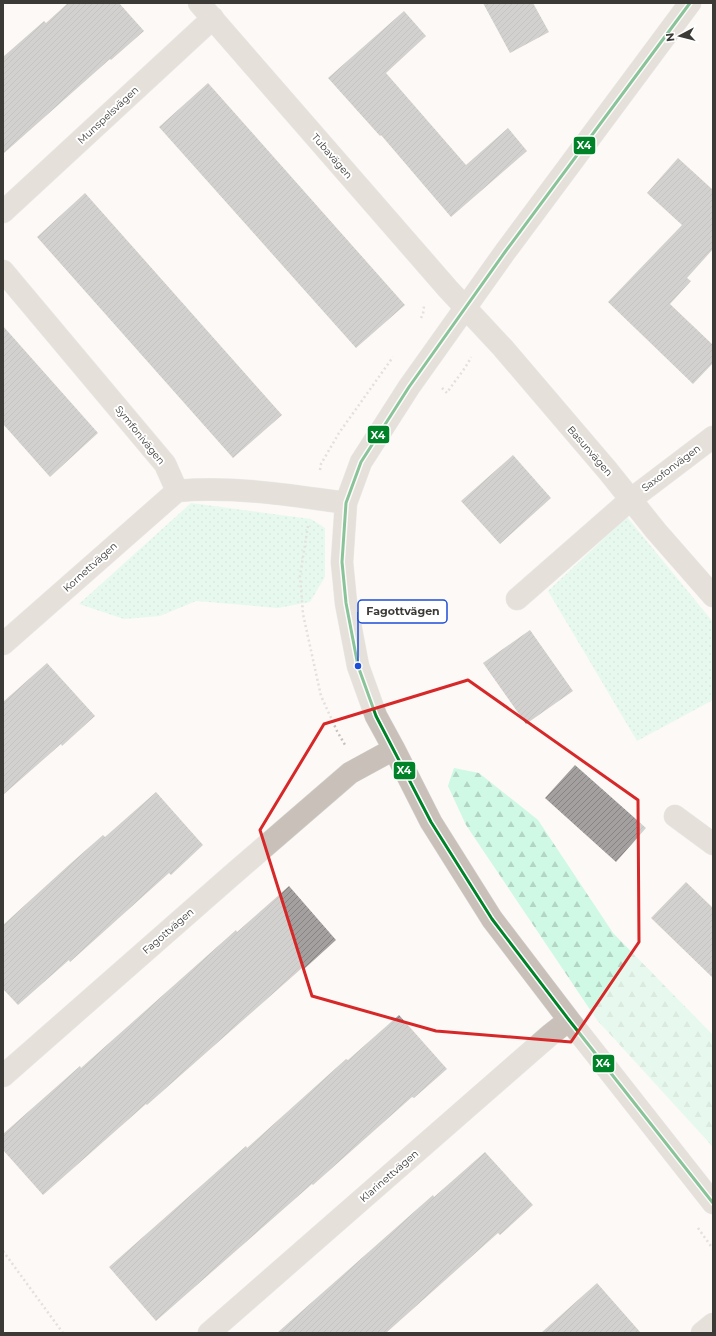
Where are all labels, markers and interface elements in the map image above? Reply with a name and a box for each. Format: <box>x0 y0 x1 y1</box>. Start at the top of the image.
north arrow <box>660 16 700 56</box>
text: N <box>663 32 678 42</box>
street label: Munspelsvägen <box>75 83 141 147</box>
street label: Tubavägen <box>309 131 355 181</box>
line badge: X4 <box>573 136 596 155</box>
text: X4 <box>577 138 592 152</box>
street label: Symfonivägen <box>112 403 168 467</box>
street label: Basunvägen <box>565 423 615 479</box>
line badge: X4 <box>367 425 390 444</box>
text: X4 <box>371 428 386 442</box>
street label: Saxofonvägen <box>639 442 703 494</box>
street label: Kornettvägen <box>60 539 120 595</box>
callout: Fagottvägen <box>358 600 447 623</box>
text: Fagottvägen <box>366 604 440 618</box>
line badge: X4 <box>393 761 416 780</box>
text: X4 <box>397 763 412 777</box>
street label: Fagottvägen <box>140 905 196 957</box>
line badge: X4 <box>592 1054 615 1073</box>
text: X4 <box>596 1056 611 1070</box>
street label: Klarinettvägen <box>357 1147 421 1205</box>

